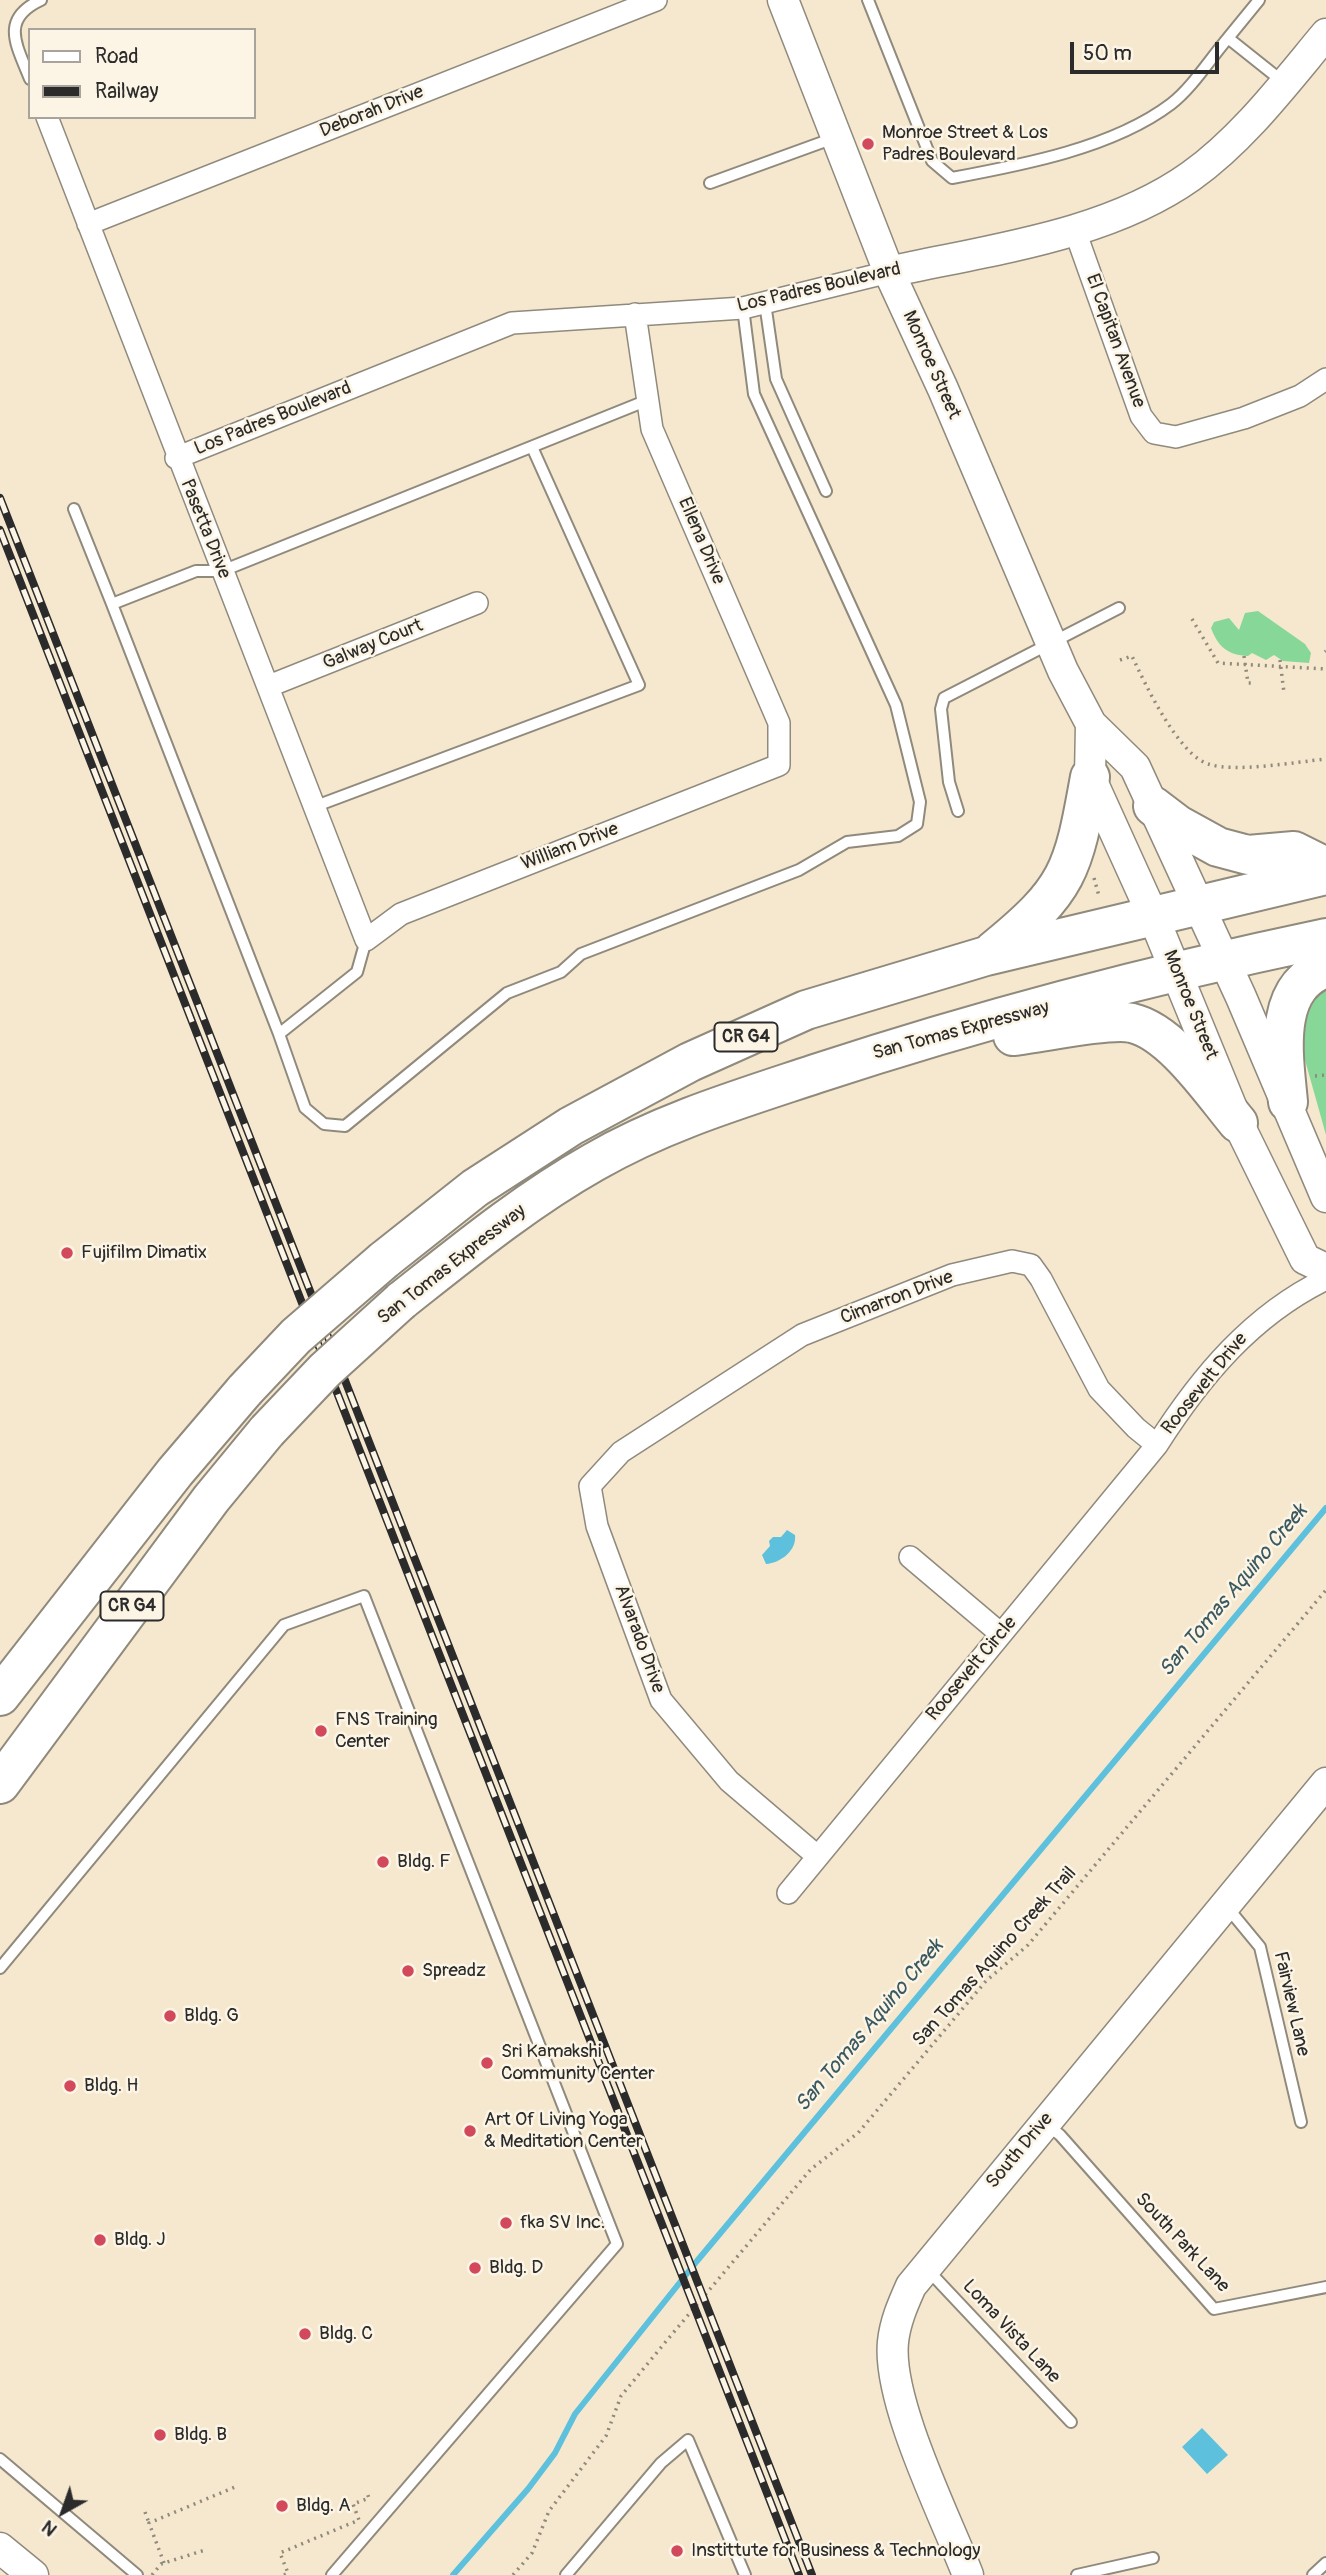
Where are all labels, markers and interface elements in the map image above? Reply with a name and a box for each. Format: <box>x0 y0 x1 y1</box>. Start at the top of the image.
legend <box>28 28 256 119</box>
scale bar <box>1074 28 1223 72</box>
text: 50 m <box>1083 40 1132 67</box>
text: Road <box>95 43 139 70</box>
text: Railway <box>95 78 159 105</box>
street label: Deborah Drive <box>317 81 427 143</box>
place label: Monroe Street & Los Padres Boulevard <box>882 122 1048 166</box>
marker: Monroe Street & Los Padres Boulevard <box>860 136 876 152</box>
street label: Los Padres Boulevard <box>735 258 903 318</box>
street label: El Capitan Avenue <box>1080 271 1150 411</box>
street label: Monroe Street <box>897 307 965 423</box>
street label: Los Padres Boulevard <box>191 377 355 461</box>
street label: Pasetta Drive <box>175 476 235 582</box>
street label: Ellena Drive <box>672 494 730 588</box>
street label: Galway Court <box>320 615 426 675</box>
street label: William Drive <box>518 818 622 876</box>
street label: Monroe Street <box>1158 947 1222 1063</box>
street label: San Tomas Expressway <box>870 996 1052 1066</box>
road number: CR G4 <box>714 1022 778 1052</box>
street label: San Tomas Expressway <box>373 1200 531 1330</box>
place label: Fujifilm Dimatix <box>81 1242 207 1264</box>
marker: Fujifilm Dimatix <box>59 1245 75 1261</box>
street label: Cimarron Drive <box>837 1266 957 1330</box>
street label: Roosevelt Drive <box>1157 1329 1253 1439</box>
water label: San Tomas Aquino Creek <box>1155 1500 1313 1682</box>
street label: Alvarado Drive <box>609 1582 669 1696</box>
road number: CR G4 <box>100 1591 164 1620</box>
street label: Roosevelt Circle <box>922 1612 1022 1726</box>
place label: FNS Training Center <box>335 1709 438 1753</box>
marker: FNS Training Center <box>313 1723 329 1739</box>
place label: Bldg. F <box>397 1851 451 1873</box>
marker: Bldg. F <box>375 1854 391 1870</box>
street label: San Tomas Aquino Creek Trail <box>908 1863 1082 2051</box>
water label: San Tomas Aquino Creek <box>791 1935 949 2117</box>
street label: Fairview Lane <box>1268 1949 1314 2059</box>
place label: Spreadz <box>422 1960 486 1982</box>
marker: Spreadz <box>400 1963 416 1979</box>
place label: Bldg. G <box>184 2005 239 2027</box>
marker: Bldg. G <box>162 2008 178 2024</box>
place label: Sri Kamakshi Community Center <box>501 2041 655 2085</box>
marker: Sri Kamakshi Community Center <box>479 2055 495 2071</box>
place label: Bldg. H <box>84 2075 138 2097</box>
marker: Bldg. H <box>62 2078 78 2094</box>
street label: South Drive <box>982 2108 1058 2194</box>
place label: Art Of Living Yoga & Meditation Center <box>484 2109 643 2153</box>
marker: Art Of Living Yoga & Meditation Center <box>462 2123 478 2139</box>
street label: South Park Lane <box>1130 2188 1234 2298</box>
place label: fka SV Inc. <box>520 2212 605 2234</box>
marker: fka SV Inc. <box>498 2215 514 2231</box>
place label: Bldg. J <box>114 2229 165 2251</box>
marker: Bldg. J <box>92 2232 108 2248</box>
place label: Bldg. D <box>489 2257 543 2279</box>
marker: Bldg. D <box>467 2260 483 2276</box>
street label: Loma Vista Lane <box>957 2276 1065 2388</box>
place label: Bldg. C <box>319 2323 373 2345</box>
marker: Bldg. C <box>297 2326 313 2342</box>
place label: Bldg. B <box>174 2424 227 2446</box>
marker: Bldg. B <box>152 2427 168 2443</box>
north arrow <box>28 2477 98 2547</box>
place label: Bldg. A <box>296 2495 351 2517</box>
marker: Bldg. A <box>274 2498 290 2514</box>
text: N <box>37 2515 62 2541</box>
place label: Instittute for Business & Technology <box>691 2540 980 2562</box>
marker: Instittute for Business & Technology <box>669 2543 685 2559</box>

